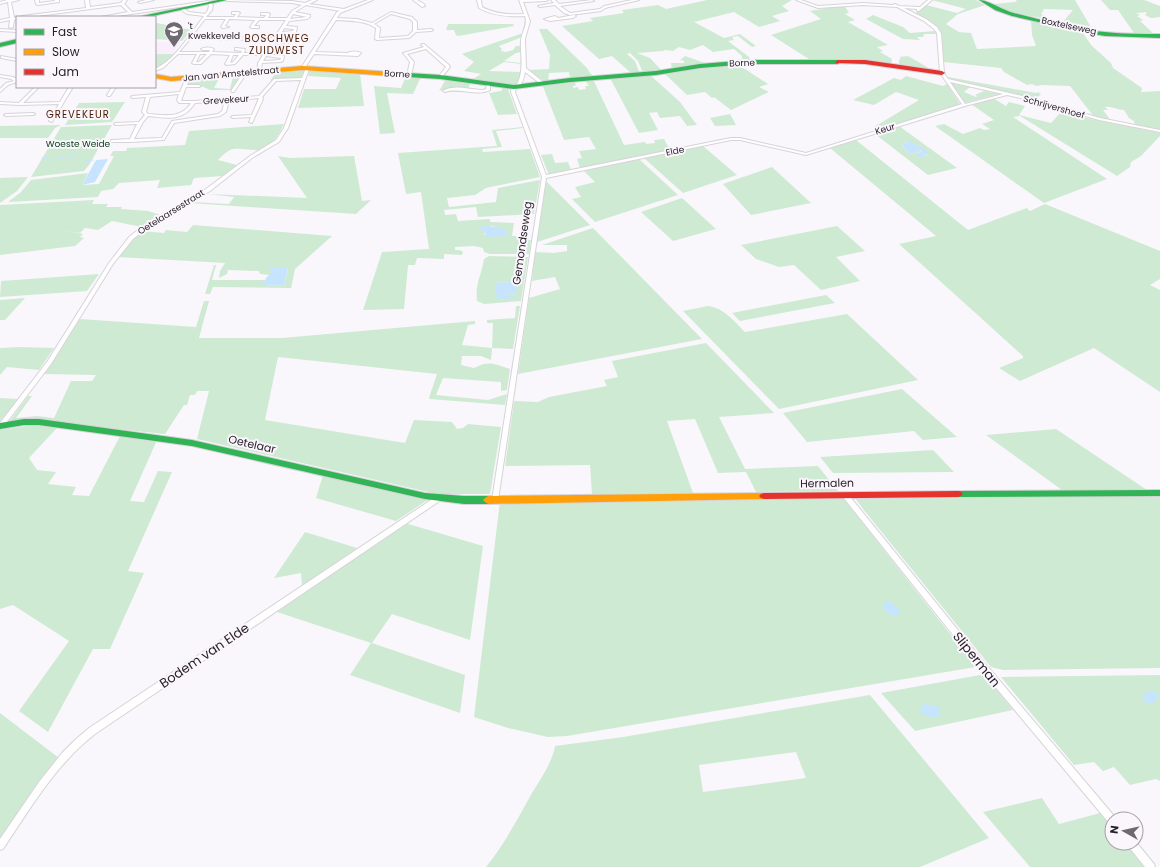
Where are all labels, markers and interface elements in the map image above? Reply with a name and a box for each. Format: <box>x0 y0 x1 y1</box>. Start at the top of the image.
street label: Boxtelseweg <box>1040 14 1098 38</box>
legend <box>16 16 156 88</box>
school or university icon: 't Kwekkeveld <box>163 20 185 48</box>
place label: 't Kwekkeveld <box>188 20 240 42</box>
text: Fast <box>52 23 77 40</box>
district label: BOSCHWEG ZUIDWEST <box>244 31 310 58</box>
text: Slow <box>52 43 80 60</box>
street label: Borne <box>729 57 756 69</box>
text: Jam <box>52 63 79 80</box>
street label: Jan van Amstelstraat <box>183 64 279 84</box>
street label: Borne <box>384 67 411 81</box>
street label: Grevekeur <box>203 92 250 108</box>
street label: Schrijvershoef <box>1022 93 1086 121</box>
district label: GREVEKEUR <box>46 107 110 122</box>
street label: Keur <box>874 120 897 138</box>
park label: Woeste Weide <box>46 138 111 150</box>
street label: Elde <box>665 143 686 159</box>
street label: Oetelaarsestraat <box>135 187 207 237</box>
street label: Gemondseweg <box>508 200 536 286</box>
street label: Oetelaar <box>227 431 277 457</box>
street label: Hermalen <box>800 475 854 491</box>
street label: Bodem van Elde <box>156 618 253 693</box>
street label: Sliperman <box>948 628 1005 691</box>
north arrow <box>1104 811 1144 851</box>
text: N <box>1106 824 1123 835</box>

